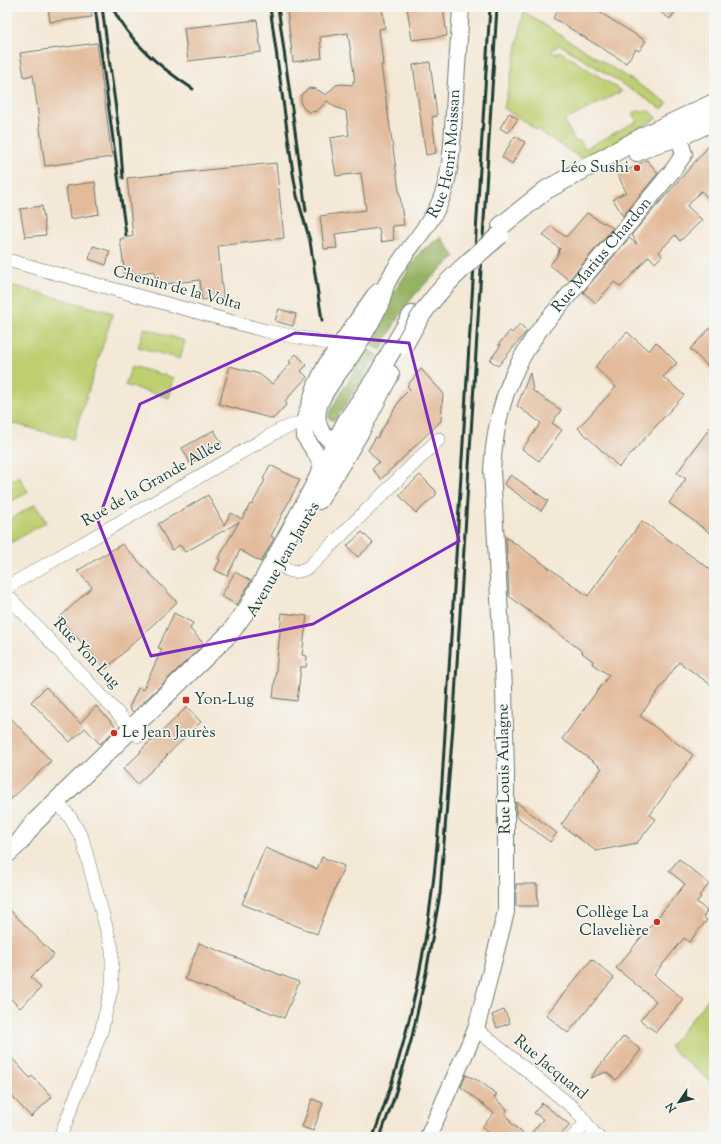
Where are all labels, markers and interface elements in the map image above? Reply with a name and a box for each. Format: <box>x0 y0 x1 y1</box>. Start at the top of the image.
street label: Rue Henri Moissan <box>422 88 467 223</box>
place label: Léo Sushi <box>561 157 629 180</box>
marker: Léo Sushi <box>632 163 642 173</box>
street label: Rue Marius Chardon <box>547 192 658 318</box>
street label: Chemin de la Volta <box>110 261 245 317</box>
street label: Rue de la Grande Allée <box>78 434 226 534</box>
street label: Avenue Jean Jaurès <box>242 498 326 622</box>
street label: Rue Yon Lug <box>47 614 125 695</box>
place label: Yon-Lug <box>194 689 254 712</box>
marker: Yon-Lug <box>181 695 191 705</box>
street label: Rue Louis Aulagne <box>492 703 518 835</box>
place label: Le Jean Jaurès <box>122 722 216 745</box>
marker: Le Jean Jaurès <box>109 728 119 738</box>
place label: Collège La Clavelière <box>576 902 650 943</box>
marker: Collège La Clavelière <box>652 917 662 927</box>
street label: Rue Jacquard <box>508 1030 592 1106</box>
north arrow <box>659 1082 699 1122</box>
text: N <box>662 1099 681 1116</box>

